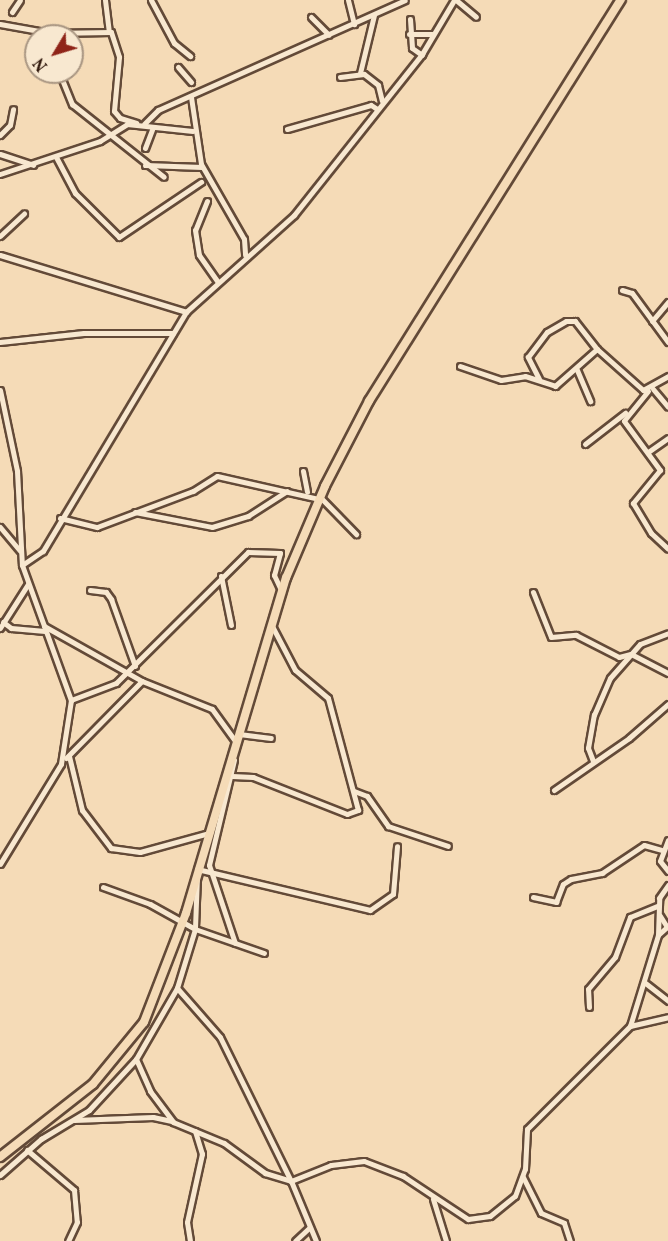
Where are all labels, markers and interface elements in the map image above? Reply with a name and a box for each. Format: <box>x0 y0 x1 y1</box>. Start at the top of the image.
north arrow <box>24 24 84 84</box>
text: N <box>29 52 54 75</box>

